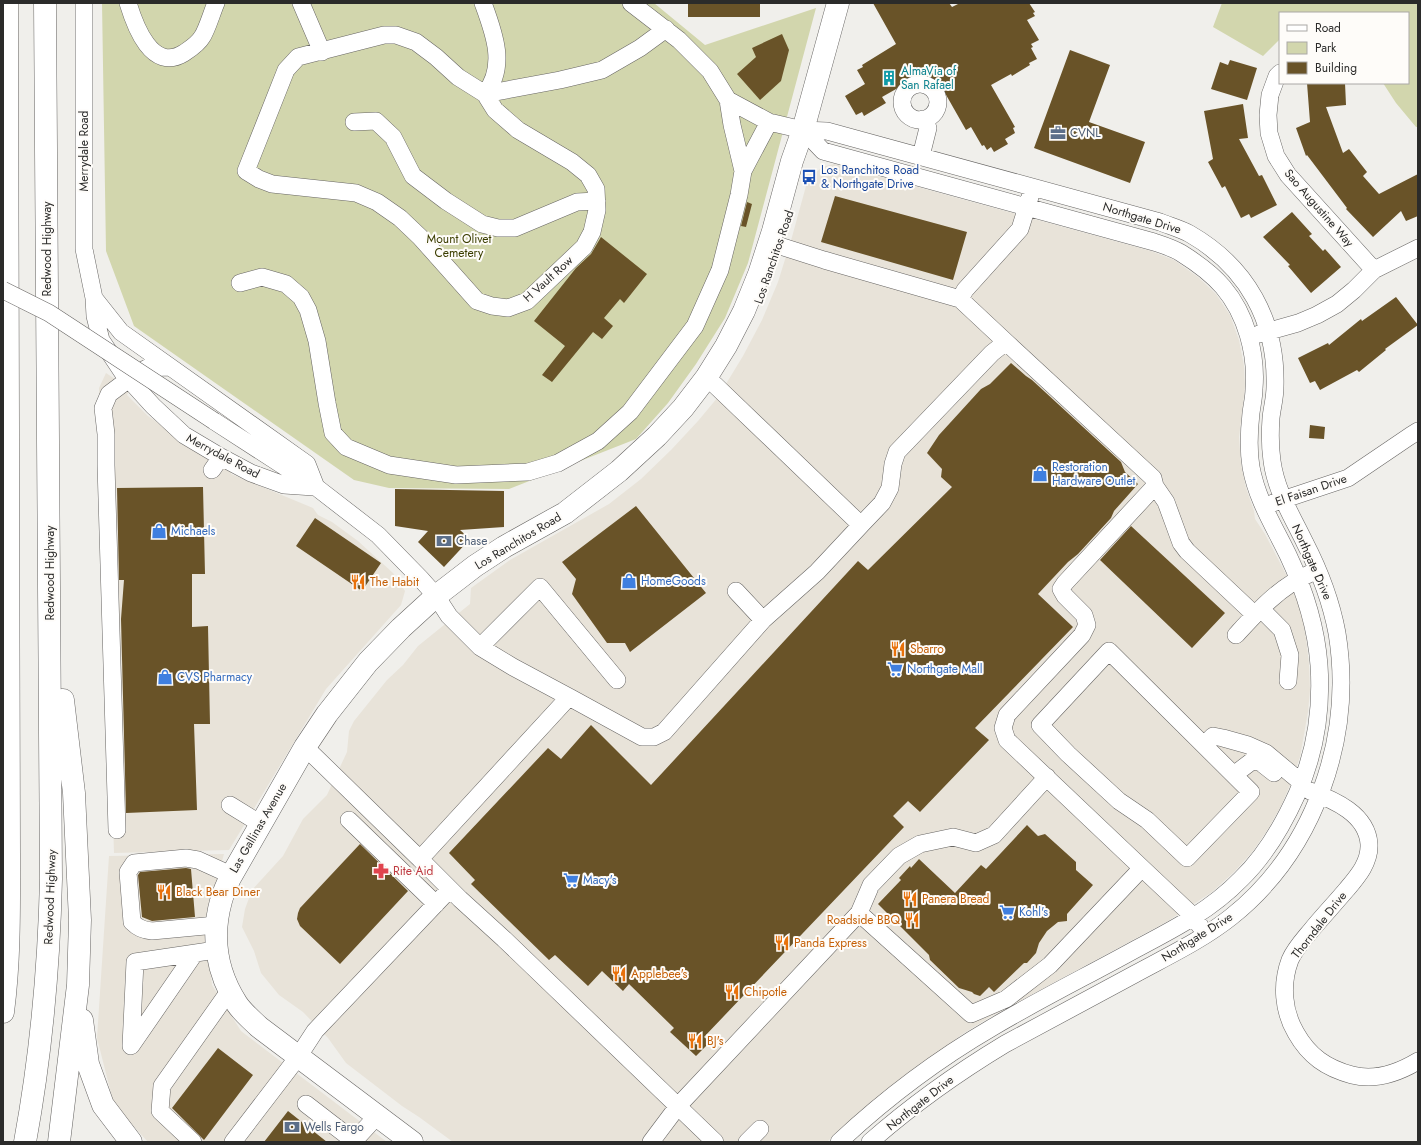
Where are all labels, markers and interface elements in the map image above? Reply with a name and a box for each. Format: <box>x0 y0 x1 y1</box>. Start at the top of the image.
legend <box>1279 12 1409 84</box>
text: Road <box>1315 19 1341 37</box>
text: Park <box>1315 39 1337 57</box>
text: Building <box>1315 59 1357 77</box>
place label: AlmaVia of San Rafael <box>901 62 957 94</box>
building icon: AlmaVia of San Rafael <box>880 69 898 87</box>
street label: Merrydale Road <box>75 111 93 191</box>
office icon: CVNL <box>1049 124 1067 142</box>
place label: CVNL <box>1070 124 1101 142</box>
place label: Los Ranchitos Road & Northgate Drive <box>821 161 919 193</box>
street label: Sao Augustine Way <box>1280 165 1358 252</box>
bus stop icon: Los Ranchitos Road & Northgate Drive <box>800 168 818 186</box>
street label: Northgate Drive <box>1101 198 1183 238</box>
street label: Redwood Highway <box>38 201 56 297</box>
street label: Los Ranchitos Road <box>750 208 798 306</box>
park label: Mount Olivet Cemetery <box>427 230 492 262</box>
street label: H Vault Row <box>519 251 577 306</box>
street label: Merrydale Road <box>183 429 263 483</box>
place label: Restoration Hardware Outlet <box>1052 458 1136 490</box>
shop icon: Restoration Hardware Outlet <box>1031 465 1049 483</box>
street label: El Faisan Drive <box>1273 469 1349 511</box>
street label: Los Ranchitos Road <box>471 508 565 574</box>
street label: Northgate Drive <box>1287 521 1337 603</box>
shop icon: Michaels <box>150 522 168 540</box>
place label: Michaels <box>171 522 216 540</box>
street label: Redwood Highway <box>41 525 59 621</box>
bank icon: Chase <box>435 532 453 550</box>
place label: Chase <box>456 532 487 550</box>
shop icon: HomeGoods <box>620 572 638 590</box>
place label: HomeGoods <box>641 572 706 590</box>
restaurant icon: The Habit <box>349 573 367 591</box>
place label: The Habit <box>370 573 419 591</box>
restaurant icon: Sbarro <box>889 640 907 658</box>
place label: Sbarro <box>910 640 944 658</box>
supermarket icon: Northgate Mall <box>886 660 904 678</box>
place label: Northgate Mall <box>907 660 982 678</box>
shop icon: CVS Pharmacy <box>156 668 174 686</box>
place label: CVS Pharmacy <box>177 668 253 686</box>
street label: Las Gallinas Avenue <box>225 780 291 876</box>
street label: Redwood Highway <box>39 848 61 945</box>
pharmacy icon: Rite Aid <box>372 862 390 880</box>
place label: Rite Aid <box>393 862 433 880</box>
supermarket icon: Macy's <box>562 871 580 889</box>
place label: Macy's <box>583 871 617 889</box>
restaurant icon: Black Bear Diner <box>155 883 173 901</box>
place label: Black Bear Diner <box>176 883 261 901</box>
street label: Thorndale Drive <box>1287 888 1351 962</box>
restaurant icon: Panera Bread <box>901 890 919 908</box>
place label: Panera Bread <box>922 890 989 908</box>
supermarket icon: Kohl's <box>998 903 1016 921</box>
place label: Kohl's <box>1019 903 1048 921</box>
street label: Northgate Drive <box>1158 908 1236 966</box>
place label: Roadside BBQ <box>827 911 901 929</box>
restaurant icon: Roadside BBQ <box>903 911 921 929</box>
restaurant icon: Panda Express <box>773 934 791 952</box>
place label: Panda Express <box>794 934 867 952</box>
restaurant icon: Applebee's <box>610 965 628 983</box>
place label: Applebee's <box>631 965 688 983</box>
restaurant icon: Chipotle <box>723 983 741 1001</box>
place label: Chipotle <box>744 983 787 1001</box>
restaurant icon: BJ's <box>686 1032 704 1050</box>
place label: BJ's <box>707 1032 724 1050</box>
street label: Northgate Drive <box>883 1071 957 1135</box>
bank icon: Wells Fargo <box>283 1118 301 1136</box>
place label: Wells Fargo <box>304 1118 364 1136</box>

